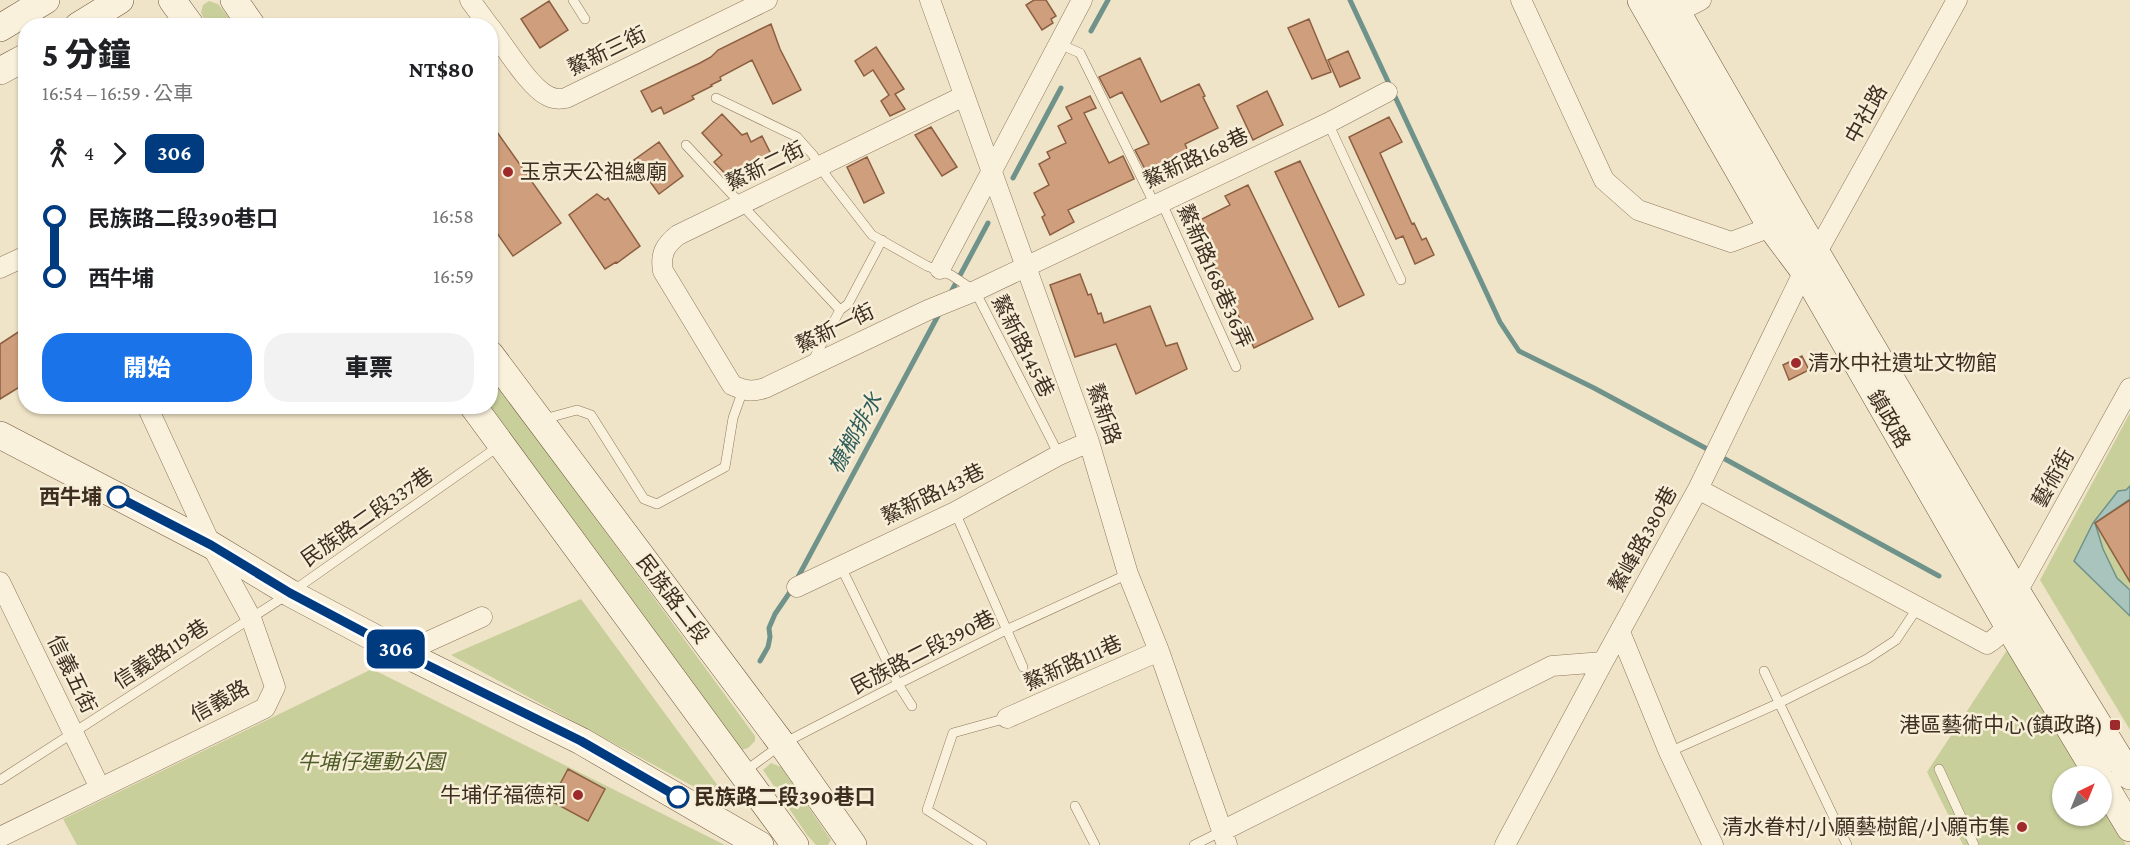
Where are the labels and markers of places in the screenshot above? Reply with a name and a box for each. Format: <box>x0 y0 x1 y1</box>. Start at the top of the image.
place label: 玉京天公祖總廟 <box>520 160 667 184</box>
marker: 玉京天公祖總廟 <box>501 165 515 179</box>
place label: 清水中社遺址文物館 <box>1808 351 1997 375</box>
marker: 清水中社遺址文物館 <box>1789 356 1803 370</box>
place label: 西牛埔 <box>39 485 102 509</box>
marker: 西牛埔 <box>107 486 129 508</box>
place label: 港區藝術中心(鎮政路) <box>1899 713 2103 737</box>
marker: 港區藝術中心(鎮政路) <box>2108 718 2122 732</box>
place label: 牛埔仔福德祠 <box>440 783 566 807</box>
place label: 民族路二段390巷口 <box>694 785 875 809</box>
marker: 民族路二段390巷口 <box>667 786 689 808</box>
marker: 牛埔仔福德祠 <box>571 788 585 802</box>
place label: 清水眷村/小願藝樹館/小願市集 <box>1722 815 2010 839</box>
marker: 清水眷村/小願藝樹館/小願市集 <box>2015 820 2029 834</box>

